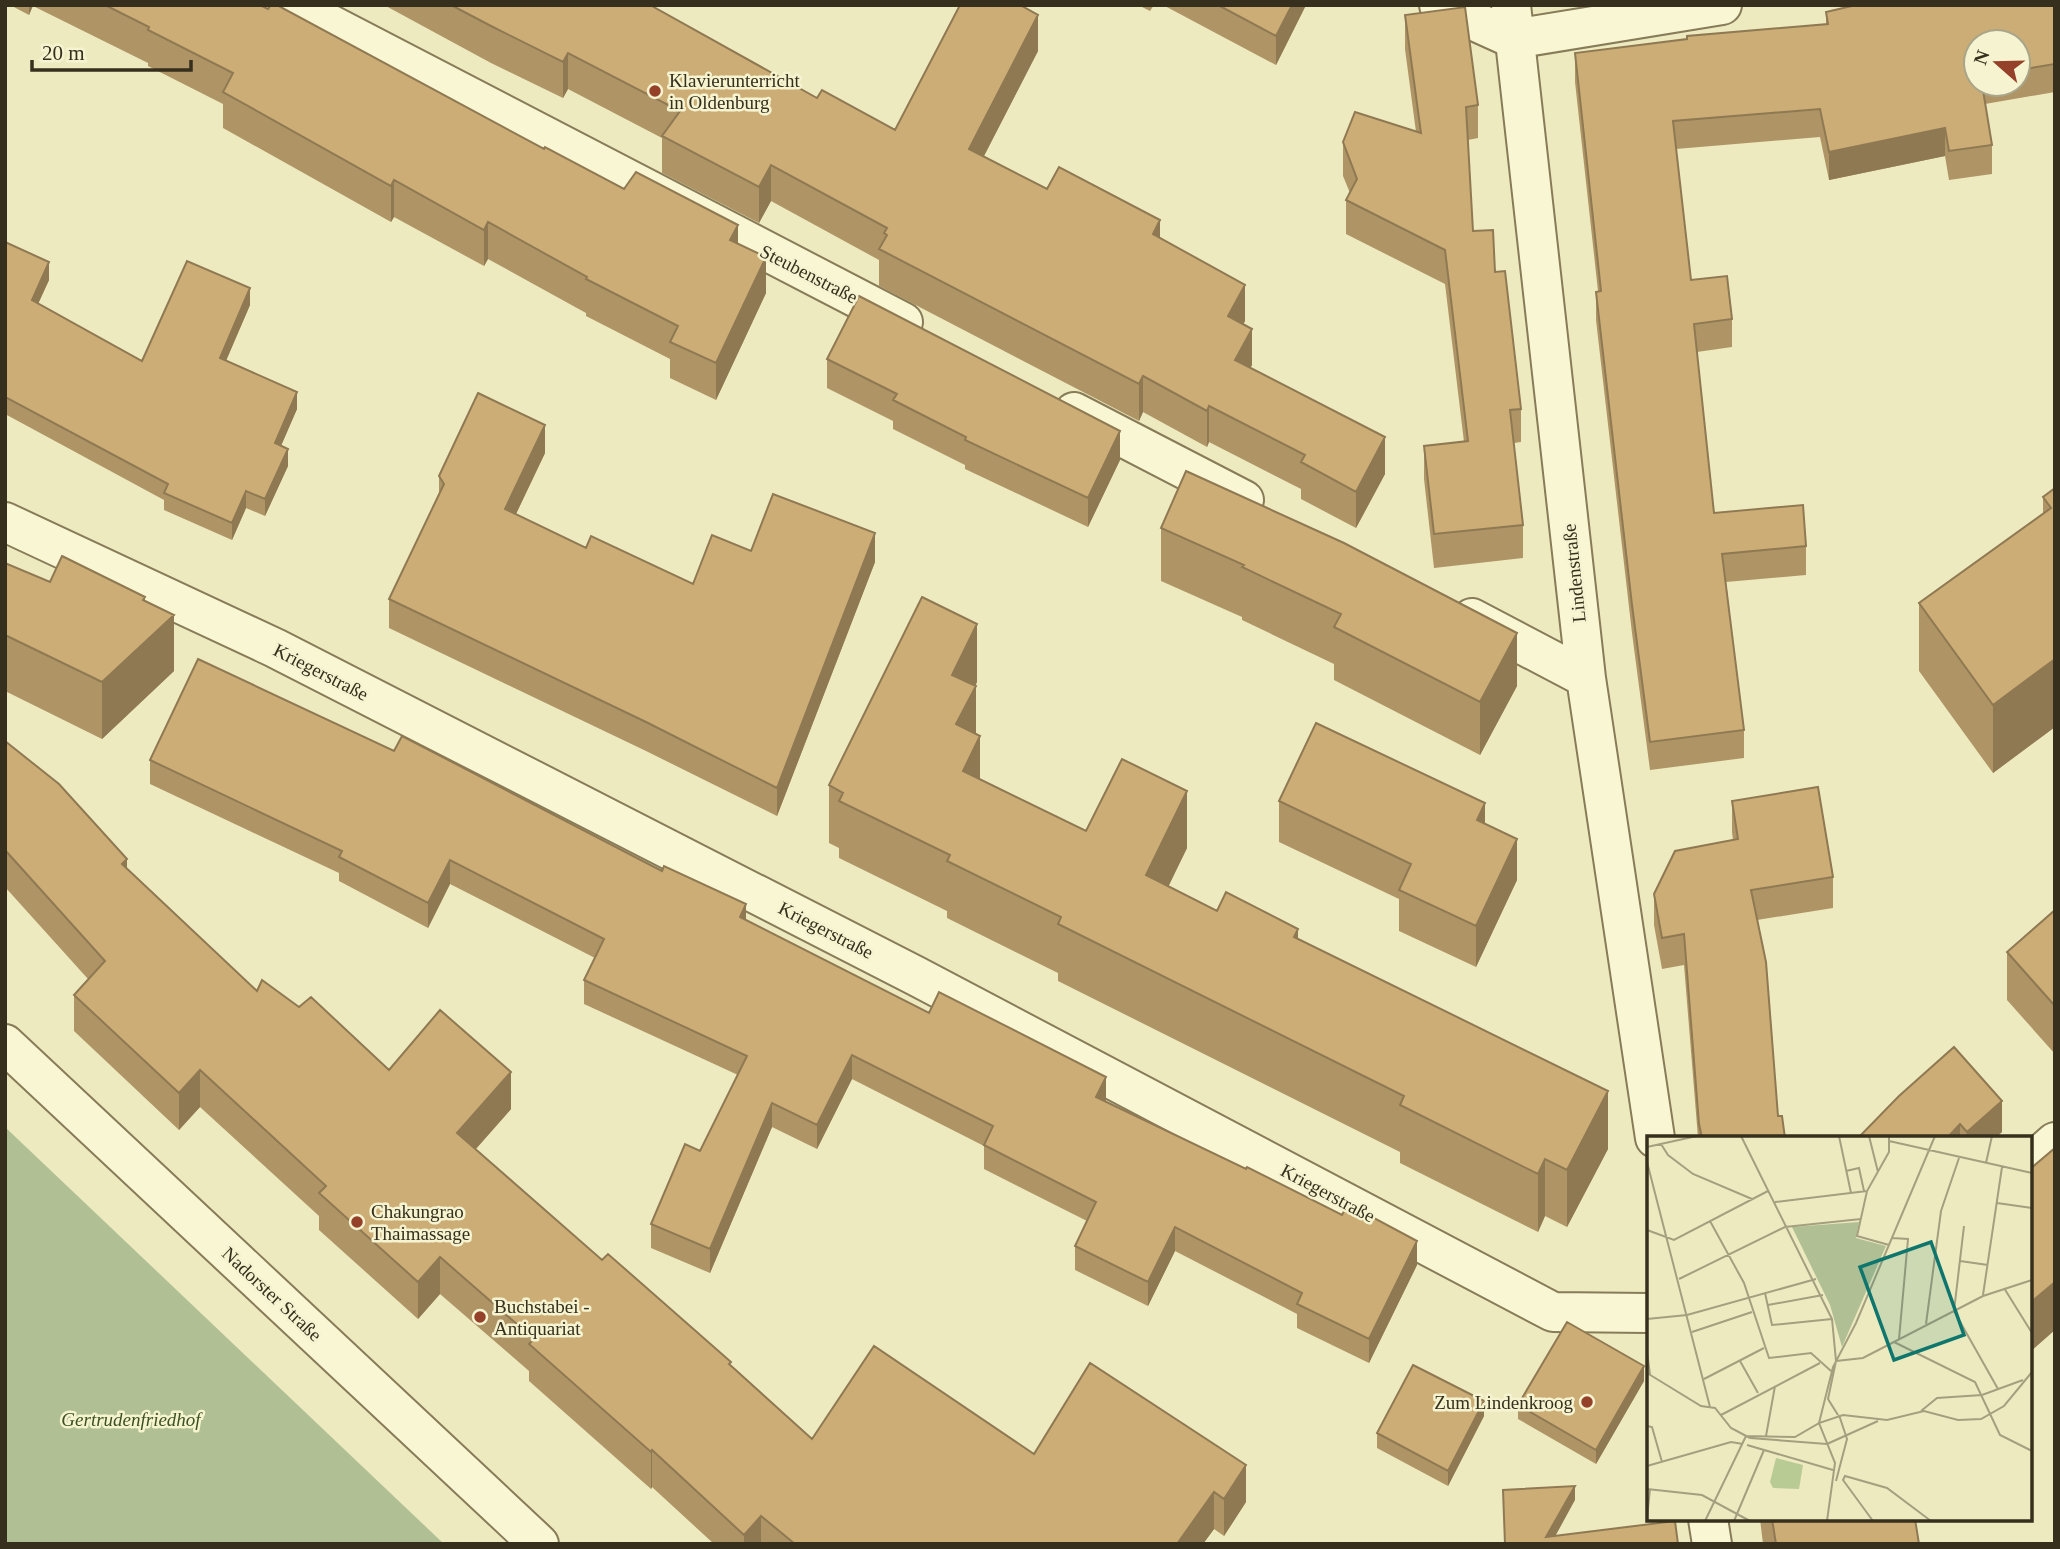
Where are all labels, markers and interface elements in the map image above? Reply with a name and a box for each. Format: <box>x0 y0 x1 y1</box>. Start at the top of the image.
scale bar <box>32 28 191 72</box>
north arrow <box>1962 28 2032 98</box>
text: 20 m <box>42 41 85 65</box>
text: N <box>1969 47 1994 67</box>
place label: Klavierunterricht in Oldenburg <box>669 70 801 113</box>
marker: Klavierunterricht in Oldenburg <box>647 83 663 99</box>
street label: Steubenstraße <box>757 240 861 308</box>
street label: Lindenstraße <box>1558 523 1590 623</box>
street label: Kriegerstraße <box>270 639 372 705</box>
street label: Kriegerstraße <box>775 897 877 963</box>
inset map <box>1647 1136 2032 1521</box>
street label: Kriegerstraße <box>1277 1159 1379 1227</box>
place label: Chakungrao Thaimassage <box>371 1201 470 1244</box>
marker: Chakungrao Thaimassage <box>349 1214 365 1230</box>
street label: Nadorster Straße <box>218 1243 326 1345</box>
place label: Buchstabei - Antiquariat <box>494 1296 590 1339</box>
marker: Buchstabei - Antiquariat <box>472 1309 488 1325</box>
place label: Zum Lindenkroog <box>1434 1392 1573 1413</box>
marker: Zum Lindenkroog <box>1579 1394 1595 1410</box>
park label: Gertrudenfriedhof <box>61 1409 203 1430</box>

